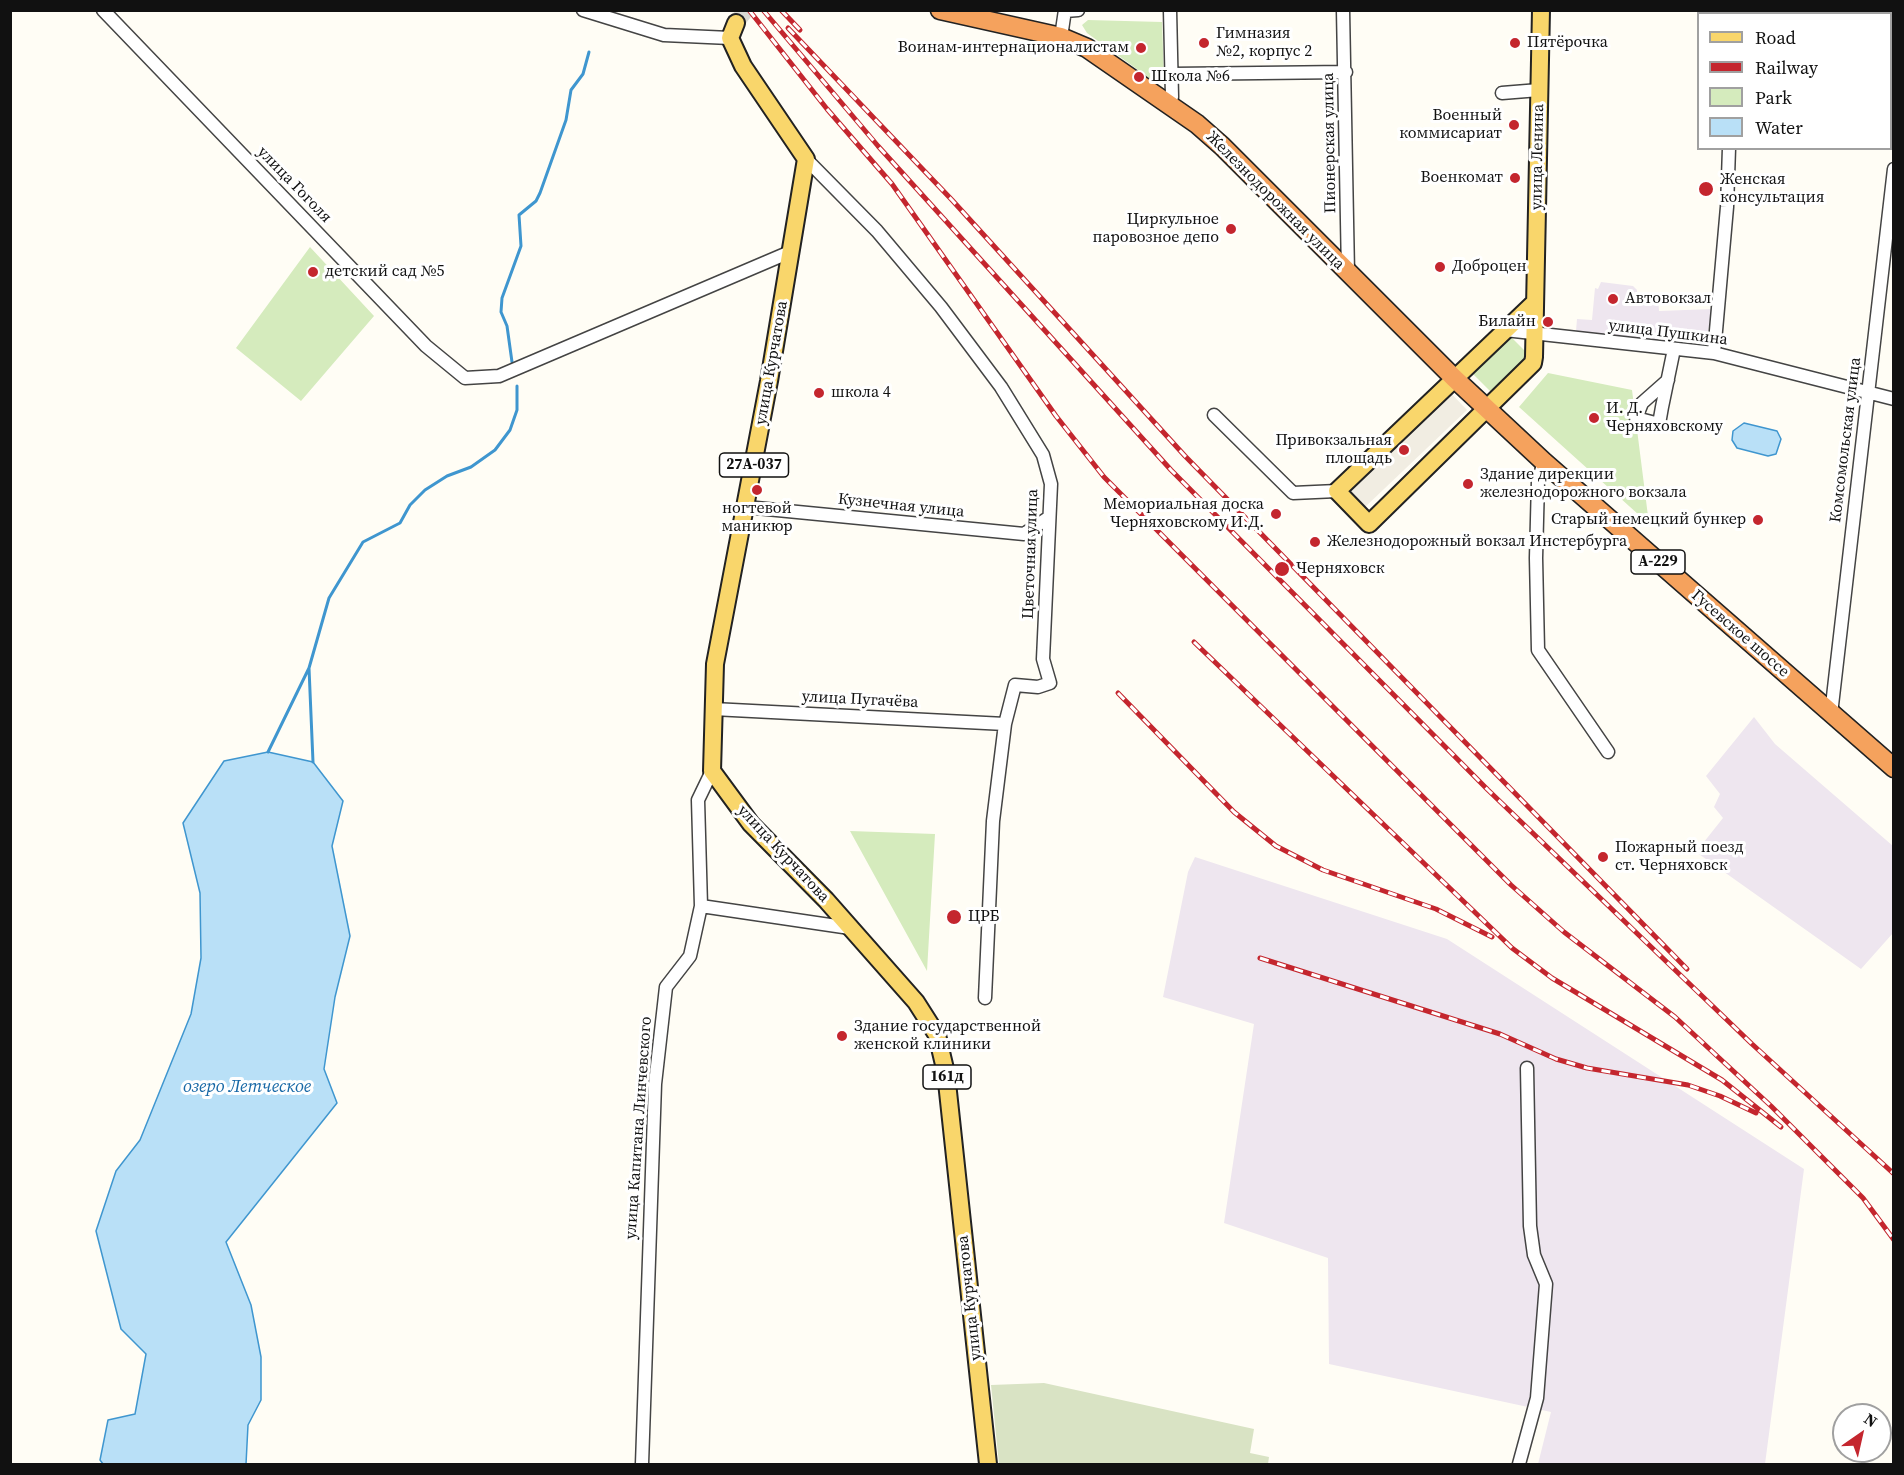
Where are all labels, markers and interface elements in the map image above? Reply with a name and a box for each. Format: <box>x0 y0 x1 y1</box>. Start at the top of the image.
legend <box>1697 12 1892 150</box>
place label: Гимназия №2, корпус 2 <box>1216 24 1312 62</box>
text: Road <box>1755 25 1796 50</box>
place label: Пятёрочка <box>1527 33 1608 53</box>
marker: Гимназия №2, корпус 2 <box>1197 36 1211 50</box>
marker: Пятёрочка <box>1508 36 1522 50</box>
place label: Воинам-интернационалистам <box>898 38 1129 58</box>
marker: Воинам-интернационалистам <box>1134 41 1148 55</box>
text: Railway <box>1755 55 1818 80</box>
place label: Школа №6 <box>1151 67 1230 87</box>
marker: Школа №6 <box>1132 70 1146 84</box>
street label: Пионерская улица <box>1319 73 1341 213</box>
text: Park <box>1755 85 1792 110</box>
street label: улица Ленина <box>1527 104 1549 210</box>
place label: Военный коммисариат <box>1399 106 1502 144</box>
text: Water <box>1755 115 1803 140</box>
marker: Военный коммисариат <box>1507 118 1521 132</box>
street label: Железнодорожная улица <box>1202 128 1348 274</box>
street label: улица Гоголя <box>253 143 335 227</box>
place label: Военкомат <box>1420 168 1503 188</box>
place label: Женская консультация <box>1720 170 1824 208</box>
marker: Военкомат <box>1508 171 1522 185</box>
marker: Женская консультация <box>1697 180 1715 198</box>
place label: Циркульное паровозное депо <box>1093 210 1219 248</box>
marker: Циркульное паровозное депо <box>1224 222 1238 236</box>
place label: Доброцен <box>1452 257 1527 277</box>
marker: Доброцен <box>1433 260 1447 274</box>
place label: детский сад №5 <box>325 262 445 282</box>
marker: детский сад №5 <box>306 265 320 279</box>
place label: Автовокзал <box>1625 289 1711 309</box>
marker: Автовокзал <box>1606 292 1620 306</box>
street label: улица Курчатова <box>752 299 792 427</box>
place label: Билайн <box>1478 312 1536 332</box>
marker: Билайн <box>1541 315 1555 329</box>
street label: улица Пушкина <box>1607 316 1729 350</box>
street label: Комсомольская улица <box>1826 356 1866 524</box>
place label: школа 4 <box>831 383 891 403</box>
marker: школа 4 <box>812 386 826 400</box>
place label: И. Д. Черняховскому <box>1606 399 1723 437</box>
marker: И. Д. Черняховскому <box>1587 411 1601 425</box>
place label: Привокзальная площадь <box>1275 431 1392 469</box>
marker: Привокзальная площадь <box>1397 443 1411 457</box>
road number: 27А-037 <box>720 453 789 477</box>
place label: Здание дирекции железнодорожного вокзала <box>1480 465 1687 503</box>
marker: Здание дирекции железнодорожного вокзала <box>1461 477 1475 491</box>
marker: ногтевой маникюр <box>750 483 764 497</box>
street label: Цветочная улица <box>1019 489 1043 619</box>
street label: Кузнечная улица <box>837 490 965 522</box>
place label: Мемориальная доска Черняховскому И.Д. <box>1103 495 1264 533</box>
place label: ногтевой маникюр <box>721 499 793 537</box>
marker: Мемориальная доска Черняховскому И.Д. <box>1269 507 1283 521</box>
place label: Старый немецкий бункер <box>1551 510 1746 530</box>
marker: Старый немецкий бункер <box>1751 513 1765 527</box>
place label: Железнодорожный вокзал Инстербурга <box>1327 532 1627 552</box>
marker: Железнодорожный вокзал Инстербурга <box>1308 535 1322 549</box>
road number: А-229 <box>1631 550 1685 574</box>
place label: Черняховск <box>1296 559 1385 579</box>
marker: Черняховск <box>1273 560 1291 578</box>
street label: Гусевское шоссе <box>1687 586 1793 682</box>
street label: улица Пугачёва <box>801 687 919 713</box>
street label: улица Курчатова <box>733 801 833 907</box>
place label: Пожарный поезд ст. Черняховск <box>1615 838 1744 876</box>
marker: Пожарный поезд ст. Черняховск <box>1596 850 1610 864</box>
place label: ЦРБ <box>968 907 999 927</box>
marker: ЦРБ <box>945 908 963 926</box>
street label: улица Капитана Линчевского <box>622 1016 656 1240</box>
place label: Здание государственной женской клиники <box>854 1017 1041 1055</box>
marker: Здание государственной женской клиники <box>835 1029 849 1043</box>
road number: 161д <box>923 1065 971 1089</box>
water label: озеро Летческое <box>183 1076 311 1098</box>
street label: улица Курчатова <box>954 1234 986 1362</box>
north arrow <box>1832 1403 1892 1463</box>
text: N <box>1860 1407 1882 1432</box>

